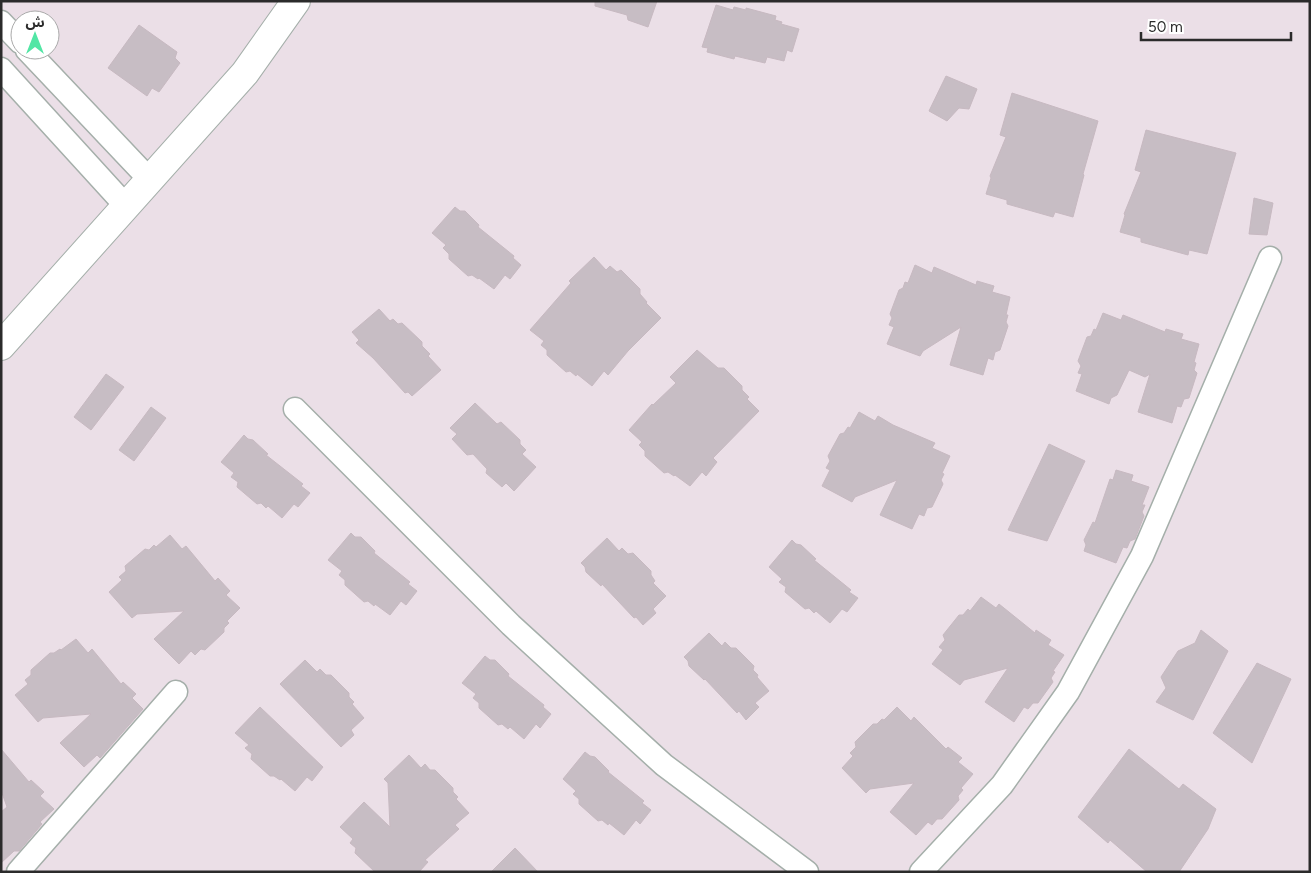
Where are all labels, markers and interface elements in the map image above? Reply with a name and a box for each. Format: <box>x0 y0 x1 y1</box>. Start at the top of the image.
north arrow <box>10 10 60 60</box>
scale bar <box>1141 10 1291 42</box>
text: ش <box>25 14 45 31</box>
text: 50 m <box>1148 18 1183 36</box>

